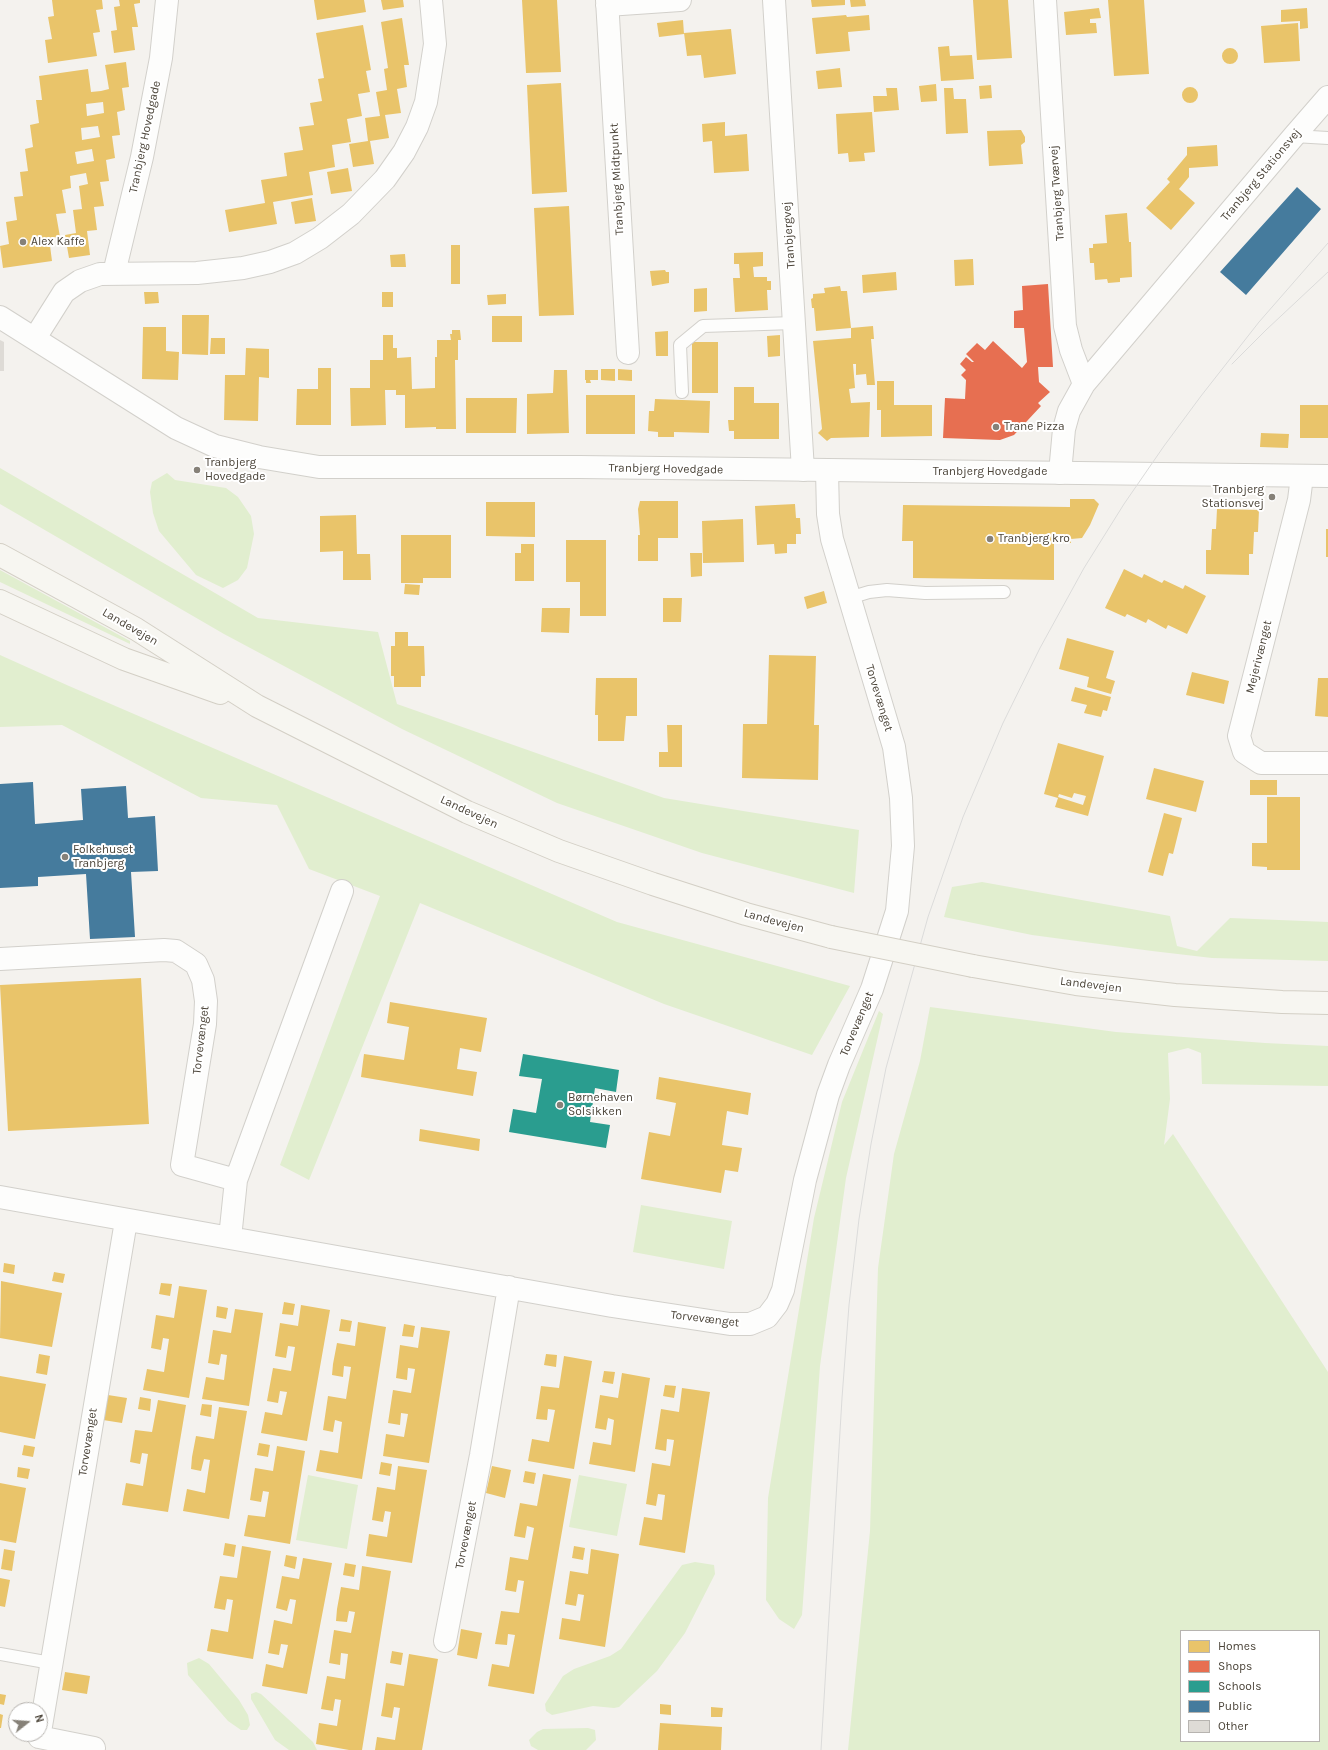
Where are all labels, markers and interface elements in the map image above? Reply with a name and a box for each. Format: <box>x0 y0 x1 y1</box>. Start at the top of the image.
street label: Tranbjerg Hovedgade <box>126 79 164 195</box>
street label: Tranbjerg Midtpunkt <box>607 123 627 235</box>
street label: Tranbjerg Stationsvej <box>1218 126 1304 224</box>
street label: Tranbjerg Tværvej <box>1046 145 1068 241</box>
street label: Tranbjergvej <box>779 201 799 269</box>
place label: Alex Kaffe <box>31 235 85 249</box>
marker: Alex Kaffe <box>18 237 28 247</box>
place label: Trane Pizza <box>1004 420 1065 434</box>
marker: Trane Pizza <box>991 422 1001 432</box>
place label: Tranbjerg Hovedgade <box>205 456 266 484</box>
street label: Tranbjerg Hovedgade <box>609 461 723 477</box>
marker: Tranbjerg Hovedgade <box>192 465 202 475</box>
street label: Tranbjerg Hovedgade <box>933 465 1047 479</box>
place label: Tranbjerg Stationsvej <box>1201 483 1264 511</box>
marker: Tranbjerg Stationsvej <box>1267 492 1277 502</box>
place label: Tranbjerg kro <box>998 532 1070 546</box>
marker: Tranbjerg kro <box>985 534 995 544</box>
street label: Landevejen <box>100 605 160 649</box>
street label: Mejerivænget <box>1243 619 1275 695</box>
street label: Torvevænget <box>862 663 896 733</box>
street label: Landevejen <box>438 792 500 832</box>
place label: Folkehuset Tranbjerg <box>73 843 133 871</box>
marker: Folkehuset Tranbjerg <box>60 852 70 862</box>
street label: Landevejen <box>742 906 806 936</box>
street label: Landevejen <box>1059 974 1123 996</box>
street label: Torvevænget <box>837 989 877 1059</box>
street label: Torvevænget <box>190 1005 212 1075</box>
place label: Børnehaven Solsikken <box>568 1091 633 1119</box>
marker: Børnehaven Solsikken <box>555 1100 565 1110</box>
street label: Torvevænget <box>670 1308 740 1330</box>
street label: Torvevænget <box>75 1407 101 1477</box>
street label: Torvevænget <box>452 1500 480 1570</box>
legend <box>1180 1630 1320 1742</box>
text: Homes <box>1218 1639 1256 1653</box>
text: Shops <box>1218 1659 1252 1673</box>
text: Schools <box>1218 1679 1261 1693</box>
text: Public <box>1218 1699 1252 1713</box>
north arrow <box>8 1702 48 1742</box>
text: N <box>32 1713 46 1724</box>
text: Other <box>1218 1719 1248 1733</box>

